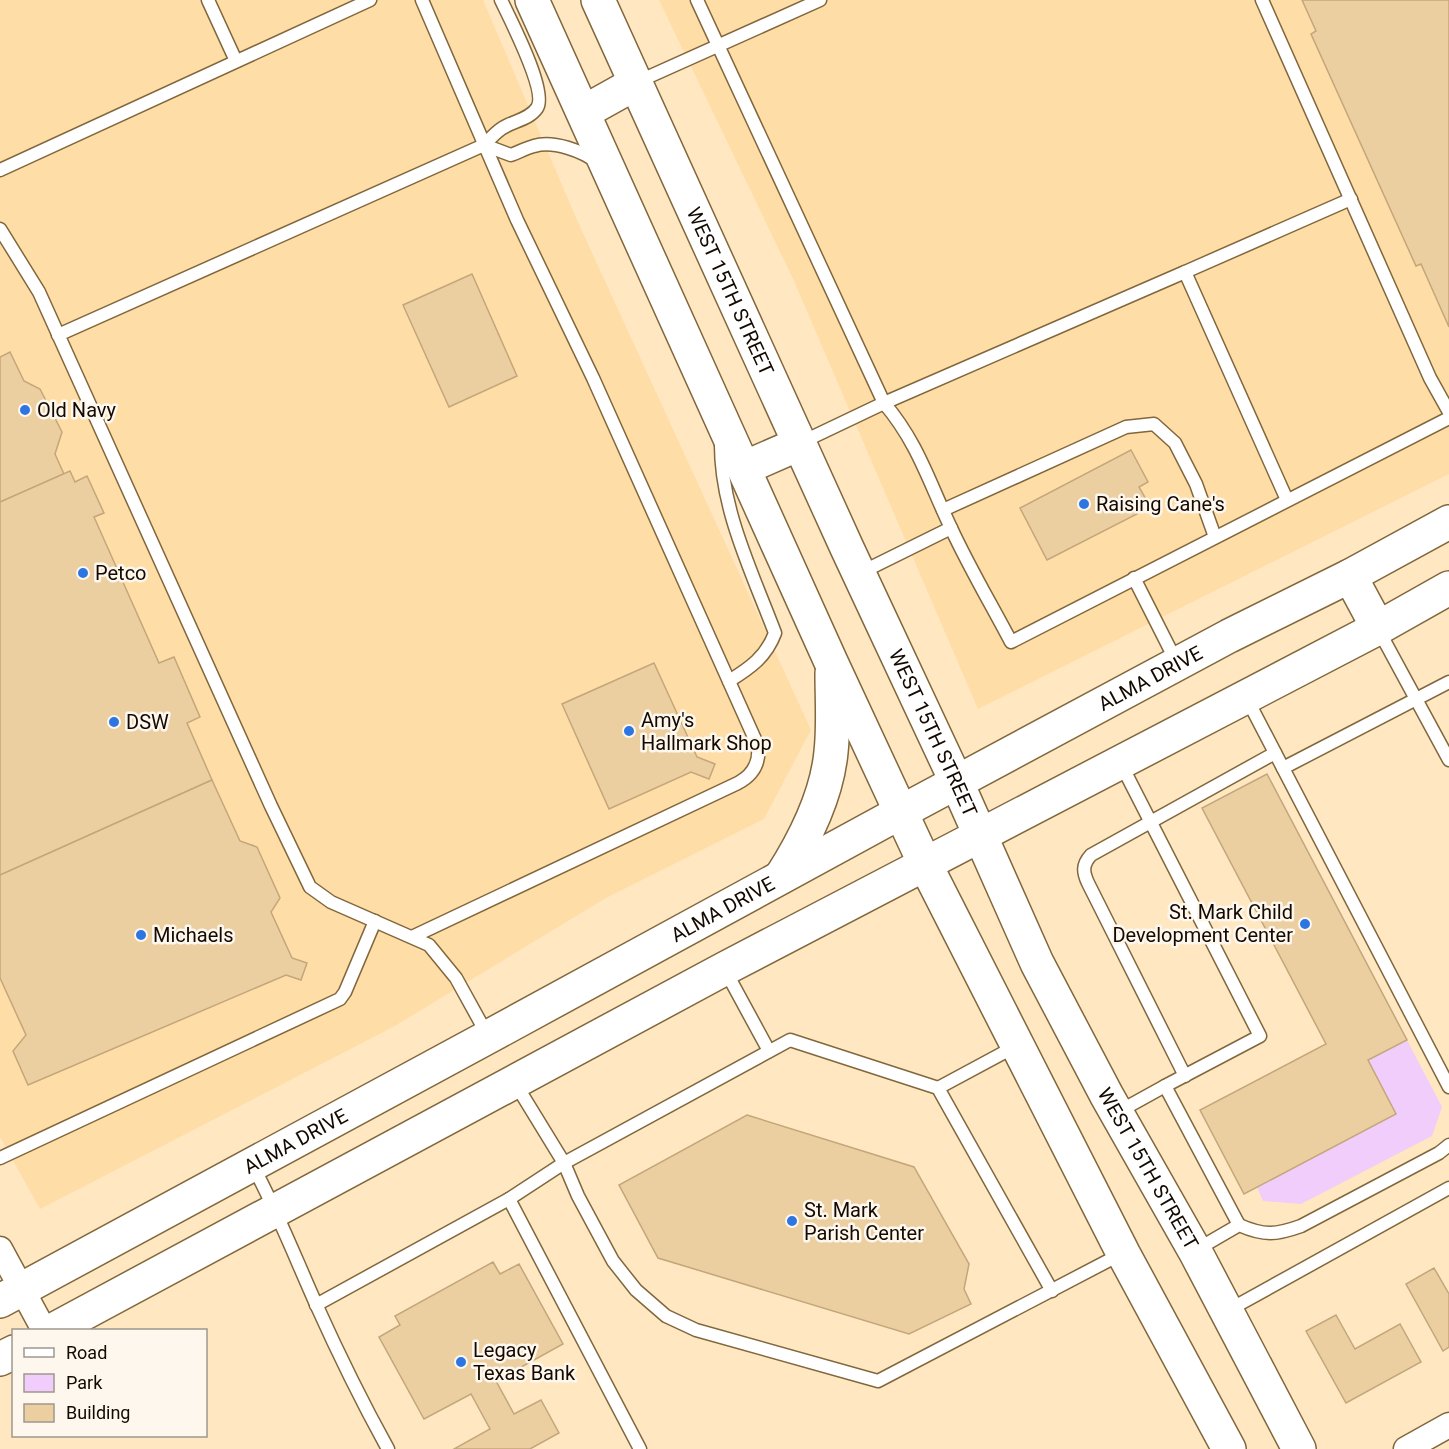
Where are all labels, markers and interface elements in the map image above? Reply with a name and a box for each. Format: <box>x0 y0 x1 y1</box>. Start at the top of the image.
street label: WEST 15TH STREET <box>682 203 779 379</box>
place label: Old Navy <box>37 398 117 422</box>
marker: Old Navy <box>18 403 32 417</box>
place label: Raising Cane's <box>1096 492 1225 516</box>
marker: Raising Cane's <box>1077 497 1091 511</box>
place label: Petco <box>95 561 147 585</box>
marker: Petco <box>76 566 90 580</box>
street label: ALMA DRIVE <box>1094 641 1206 716</box>
street label: WEST 15TH STREET <box>884 645 982 821</box>
place label: Amy's Hallmark Shop <box>641 708 772 755</box>
place label: DSW <box>126 710 169 734</box>
marker: DSW <box>107 715 121 729</box>
marker: Amy's Hallmark Shop <box>622 724 636 738</box>
street label: ALMA DRIVE <box>667 871 779 947</box>
place label: St. Mark Child Development Center <box>1112 900 1293 947</box>
marker: St. Mark Child Development Center <box>1298 917 1312 931</box>
place label: Michaels <box>153 923 233 947</box>
marker: Michaels <box>134 928 148 942</box>
street label: WEST 15TH STREET <box>1093 1083 1204 1254</box>
street label: ALMA DRIVE <box>239 1103 352 1179</box>
place label: St. Mark Parish Center <box>804 1198 924 1245</box>
marker: St. Mark Parish Center <box>785 1214 799 1228</box>
legend <box>12 1329 207 1437</box>
place label: Legacy Texas Bank <box>473 1338 576 1385</box>
text: Road <box>66 1342 107 1363</box>
marker: Legacy Texas Bank <box>454 1355 468 1369</box>
text: Park <box>66 1372 103 1393</box>
text: Building <box>66 1402 130 1423</box>

